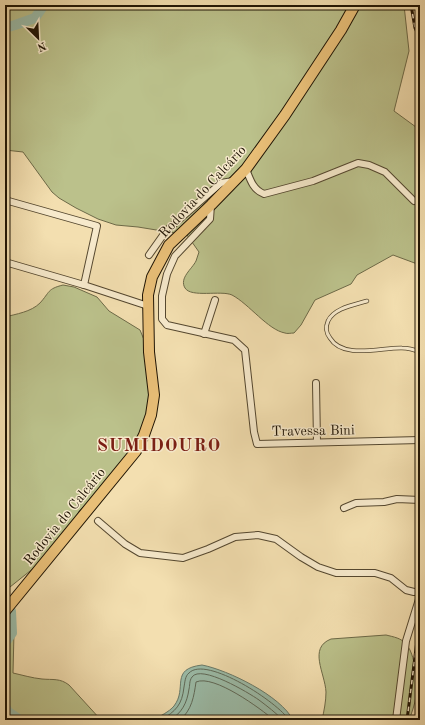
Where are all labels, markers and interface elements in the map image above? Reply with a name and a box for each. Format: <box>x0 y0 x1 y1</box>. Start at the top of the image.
north arrow <box>18 18 58 58</box>
text: N <box>35 39 48 53</box>
street label: Rodovia do Calcário <box>157 143 249 240</box>
street label: Travessa Bini <box>271 423 355 439</box>
district label: SUMIDOURO <box>97 437 221 455</box>
street label: Rodovia do Calcário <box>21 465 108 568</box>

